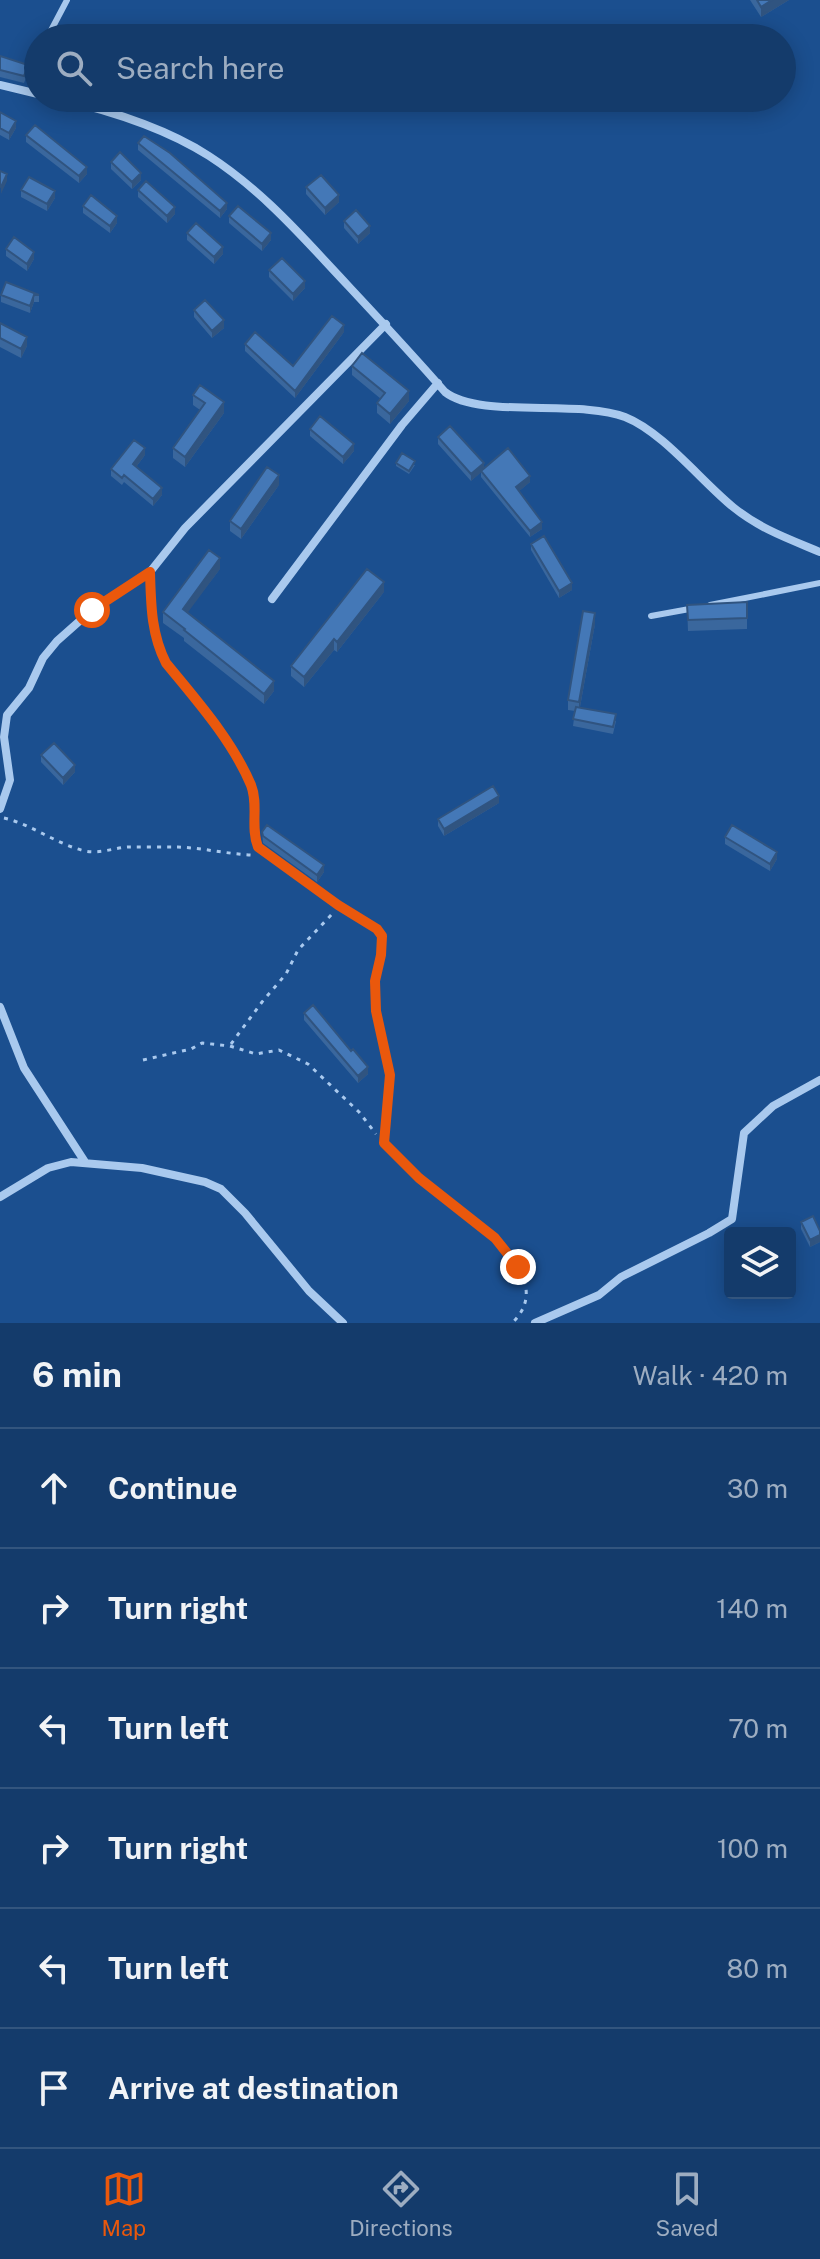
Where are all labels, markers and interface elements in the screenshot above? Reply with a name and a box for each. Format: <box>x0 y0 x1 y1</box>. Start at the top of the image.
search box <box>24 24 796 112</box>
icon: search <box>52 46 96 90</box>
text: Search here <box>116 50 284 86</box>
route start <box>74 592 110 628</box>
map controls <box>724 1227 796 1299</box>
button: layers <box>724 1227 796 1299</box>
route end <box>500 1249 536 1285</box>
text: 6 min <box>32 1355 122 1395</box>
text: Walk · 420 m <box>633 1360 788 1391</box>
icon: ahead <box>32 1466 76 1510</box>
text: Continue <box>108 1470 238 1506</box>
text: 30 m <box>727 1473 788 1504</box>
icon: right <box>32 1586 76 1630</box>
text: Turn right <box>108 1590 248 1626</box>
text: 140 m <box>716 1593 788 1624</box>
icon: left <box>32 1706 76 1750</box>
text: Turn left <box>108 1710 229 1746</box>
text: 70 m <box>728 1713 788 1744</box>
icon: right <box>32 1826 76 1870</box>
text: Turn right <box>108 1830 248 1866</box>
text: 100 m <box>717 1833 788 1864</box>
icon: left <box>32 1946 76 1990</box>
text: Turn left <box>108 1950 229 1986</box>
text: 80 m <box>727 1953 788 1984</box>
icon: arrive <box>32 2066 76 2110</box>
text: Arrive at destination <box>108 2070 399 2106</box>
tab: Map <box>102 2167 146 2241</box>
tab: Directions <box>349 2167 453 2241</box>
tab: Saved <box>656 2167 718 2241</box>

